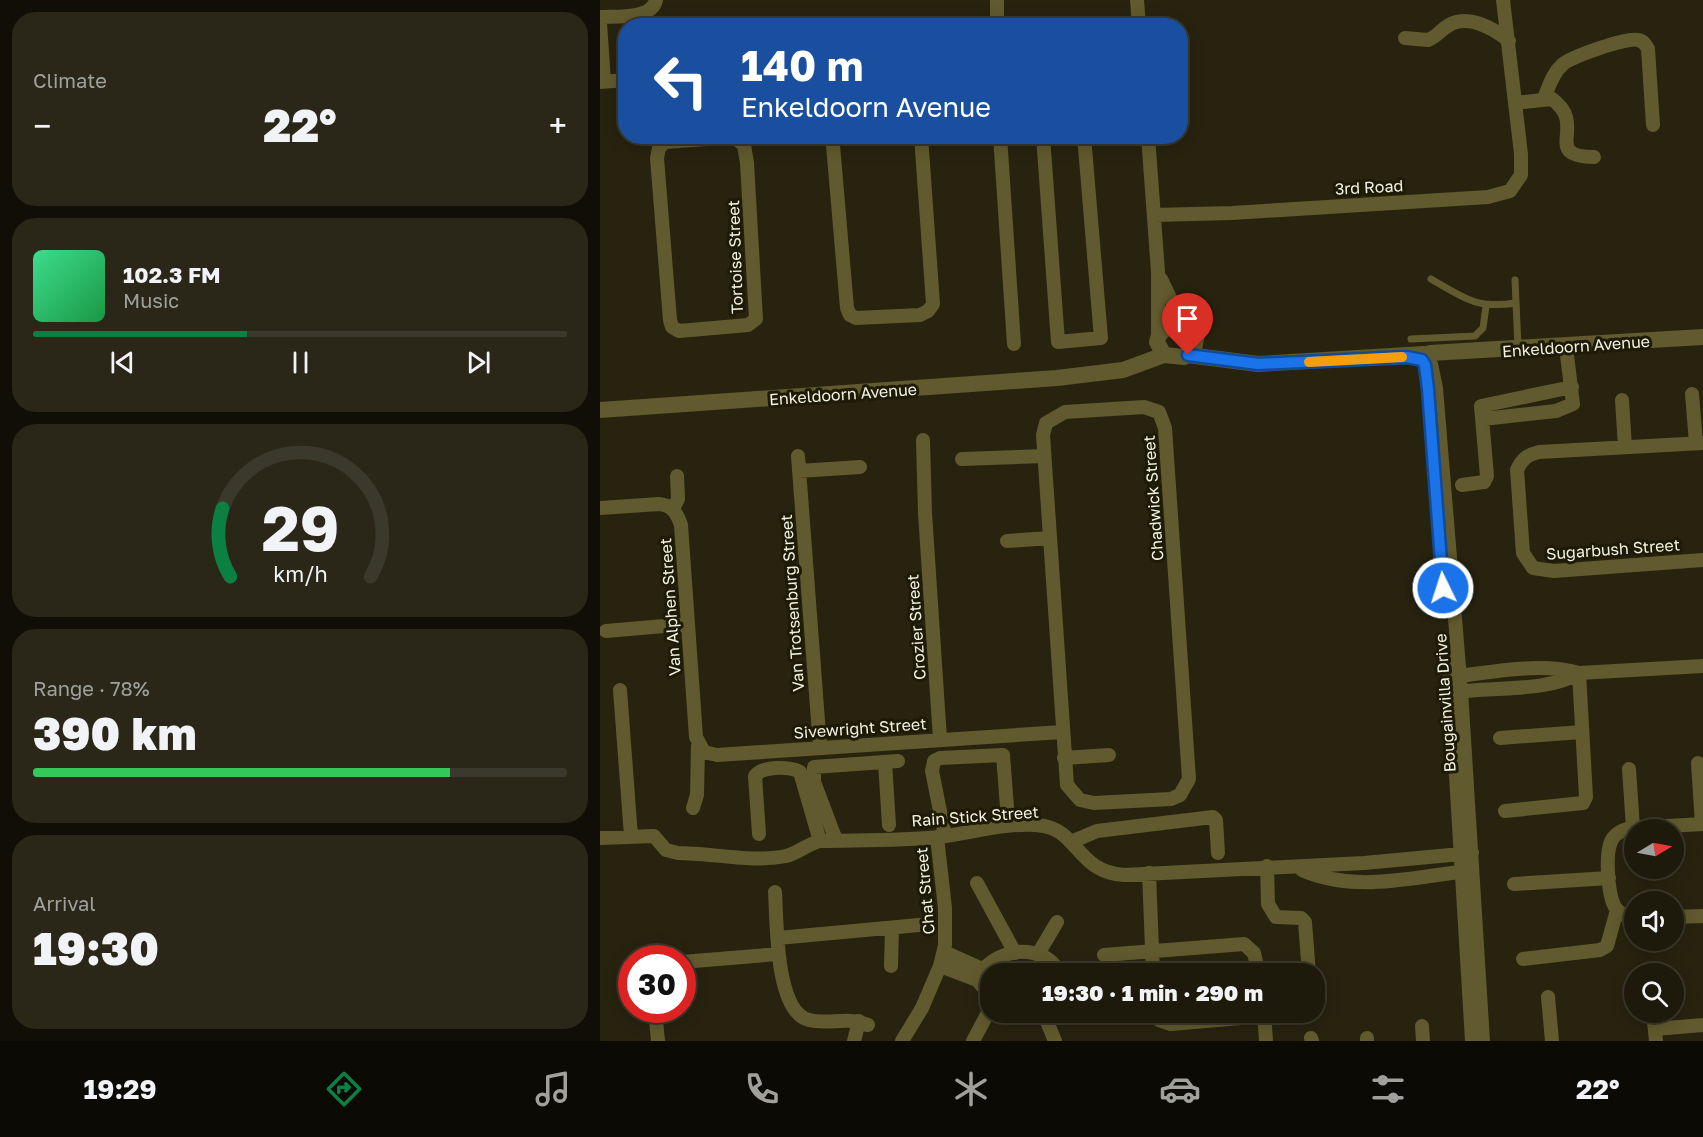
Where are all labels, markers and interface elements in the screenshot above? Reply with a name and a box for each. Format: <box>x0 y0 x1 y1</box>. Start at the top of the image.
text: 140 m <box>741 40 863 90</box>
icon: left <box>642 42 720 120</box>
text: Climate <box>33 68 107 92</box>
text: Enkeldoorn Avenue <box>741 91 991 123</box>
text: 22° <box>263 98 337 152</box>
text: − <box>33 106 51 145</box>
text: + <box>549 106 567 145</box>
street label: 3rd Road <box>1334 175 1404 199</box>
street label: Tortoise Street <box>723 200 747 314</box>
text: 102.3 FM <box>123 261 221 288</box>
text: Music <box>123 288 179 312</box>
pin <box>1162 293 1213 355</box>
icon: arrive <box>1171 302 1204 335</box>
street label: Enkeldoorn Avenue <box>1501 331 1651 361</box>
icon: previous <box>106 346 139 379</box>
icon: pause <box>284 346 317 379</box>
icon: next <box>462 346 495 379</box>
street label: Enkeldoorn Avenue <box>768 379 918 409</box>
street label: Chadwick Street <box>1139 434 1167 562</box>
text: 29 <box>261 491 339 566</box>
street label: Van Trotsenburg Street <box>776 514 808 692</box>
street label: Sugarbush Street <box>1545 534 1681 564</box>
street label: Van Alphen Street <box>655 537 685 677</box>
position arrow <box>1411 556 1475 620</box>
text: km/h <box>273 562 327 588</box>
street label: Crozier Street <box>902 573 930 681</box>
street label: Bougainvilla Drive <box>1430 633 1460 773</box>
text: Range · 78% <box>33 676 150 700</box>
text: 390 km <box>33 706 197 760</box>
street label: Sivewright Street <box>793 713 927 743</box>
street label: Rain Stick Street <box>911 802 1039 830</box>
north arrow <box>1624 819 1684 879</box>
map controls <box>1624 819 1684 1023</box>
street label: Chat Street <box>911 847 939 935</box>
text: Arrival <box>33 891 96 915</box>
button: sound <box>1624 891 1684 951</box>
text: 19:30 <box>33 921 159 975</box>
speed limit sign: 30 <box>618 945 696 1023</box>
button: search <box>1624 963 1684 1023</box>
text: 19:30 · 1 min · 290 m <box>1042 979 1263 1006</box>
icon: directions <box>323 1068 365 1110</box>
icon: music <box>532 1068 574 1110</box>
icon: phone <box>741 1068 783 1110</box>
icon: climate <box>950 1068 992 1110</box>
icon: car <box>1159 1068 1201 1110</box>
icon: filters <box>1367 1068 1409 1110</box>
text: 19:29 <box>83 1073 157 1105</box>
text: 22° <box>1576 1073 1620 1105</box>

